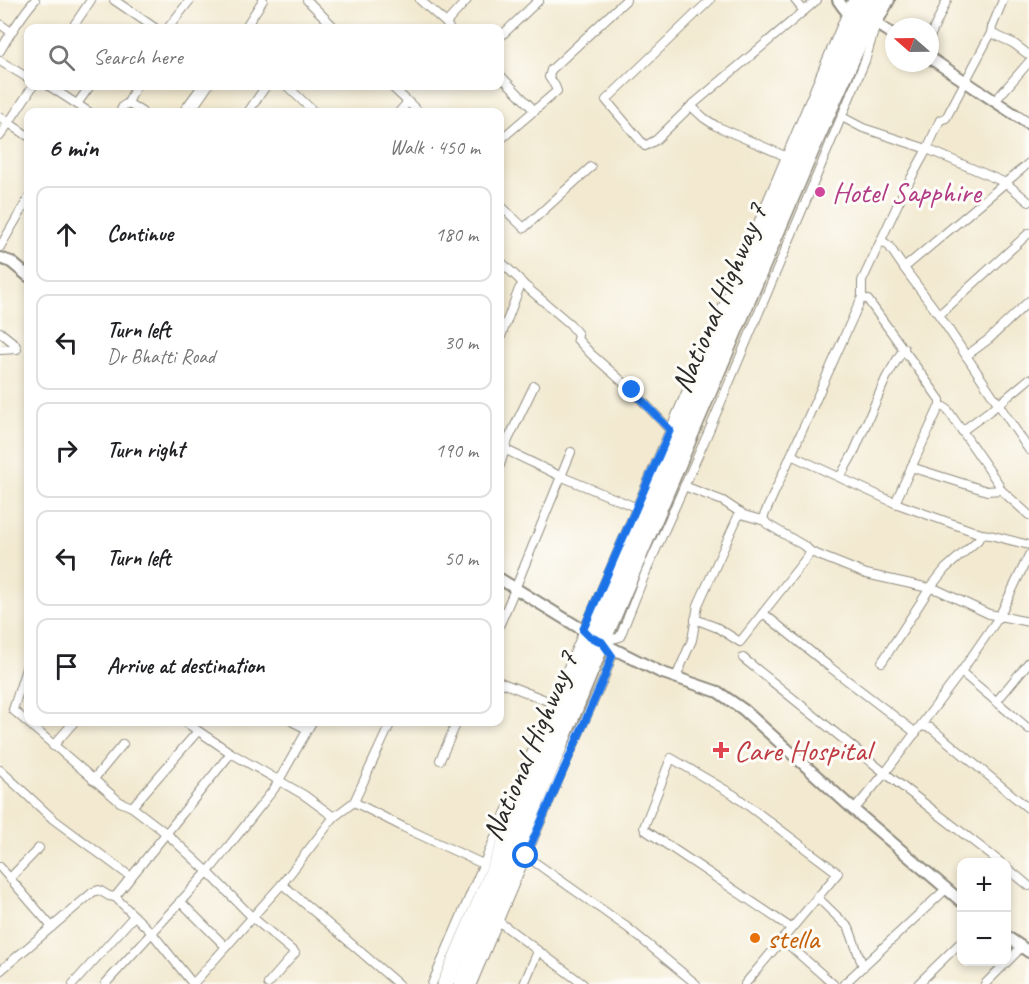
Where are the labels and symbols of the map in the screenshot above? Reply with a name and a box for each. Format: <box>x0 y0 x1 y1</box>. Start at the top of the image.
north arrow <box>885 18 939 72</box>
place label: Hotel Sapphire <box>832 173 983 211</box>
marker: Hotel Sapphire <box>813 185 827 199</box>
street label: National Highway 7 <box>662 196 776 398</box>
route end <box>618 376 644 402</box>
street label: National Highway 7 <box>473 644 587 846</box>
place label: Care Hospital <box>734 731 876 769</box>
marker: Care Hospital <box>712 741 730 759</box>
route start <box>512 842 538 868</box>
place label: stella <box>767 919 821 957</box>
marker: stella <box>748 931 762 945</box>

